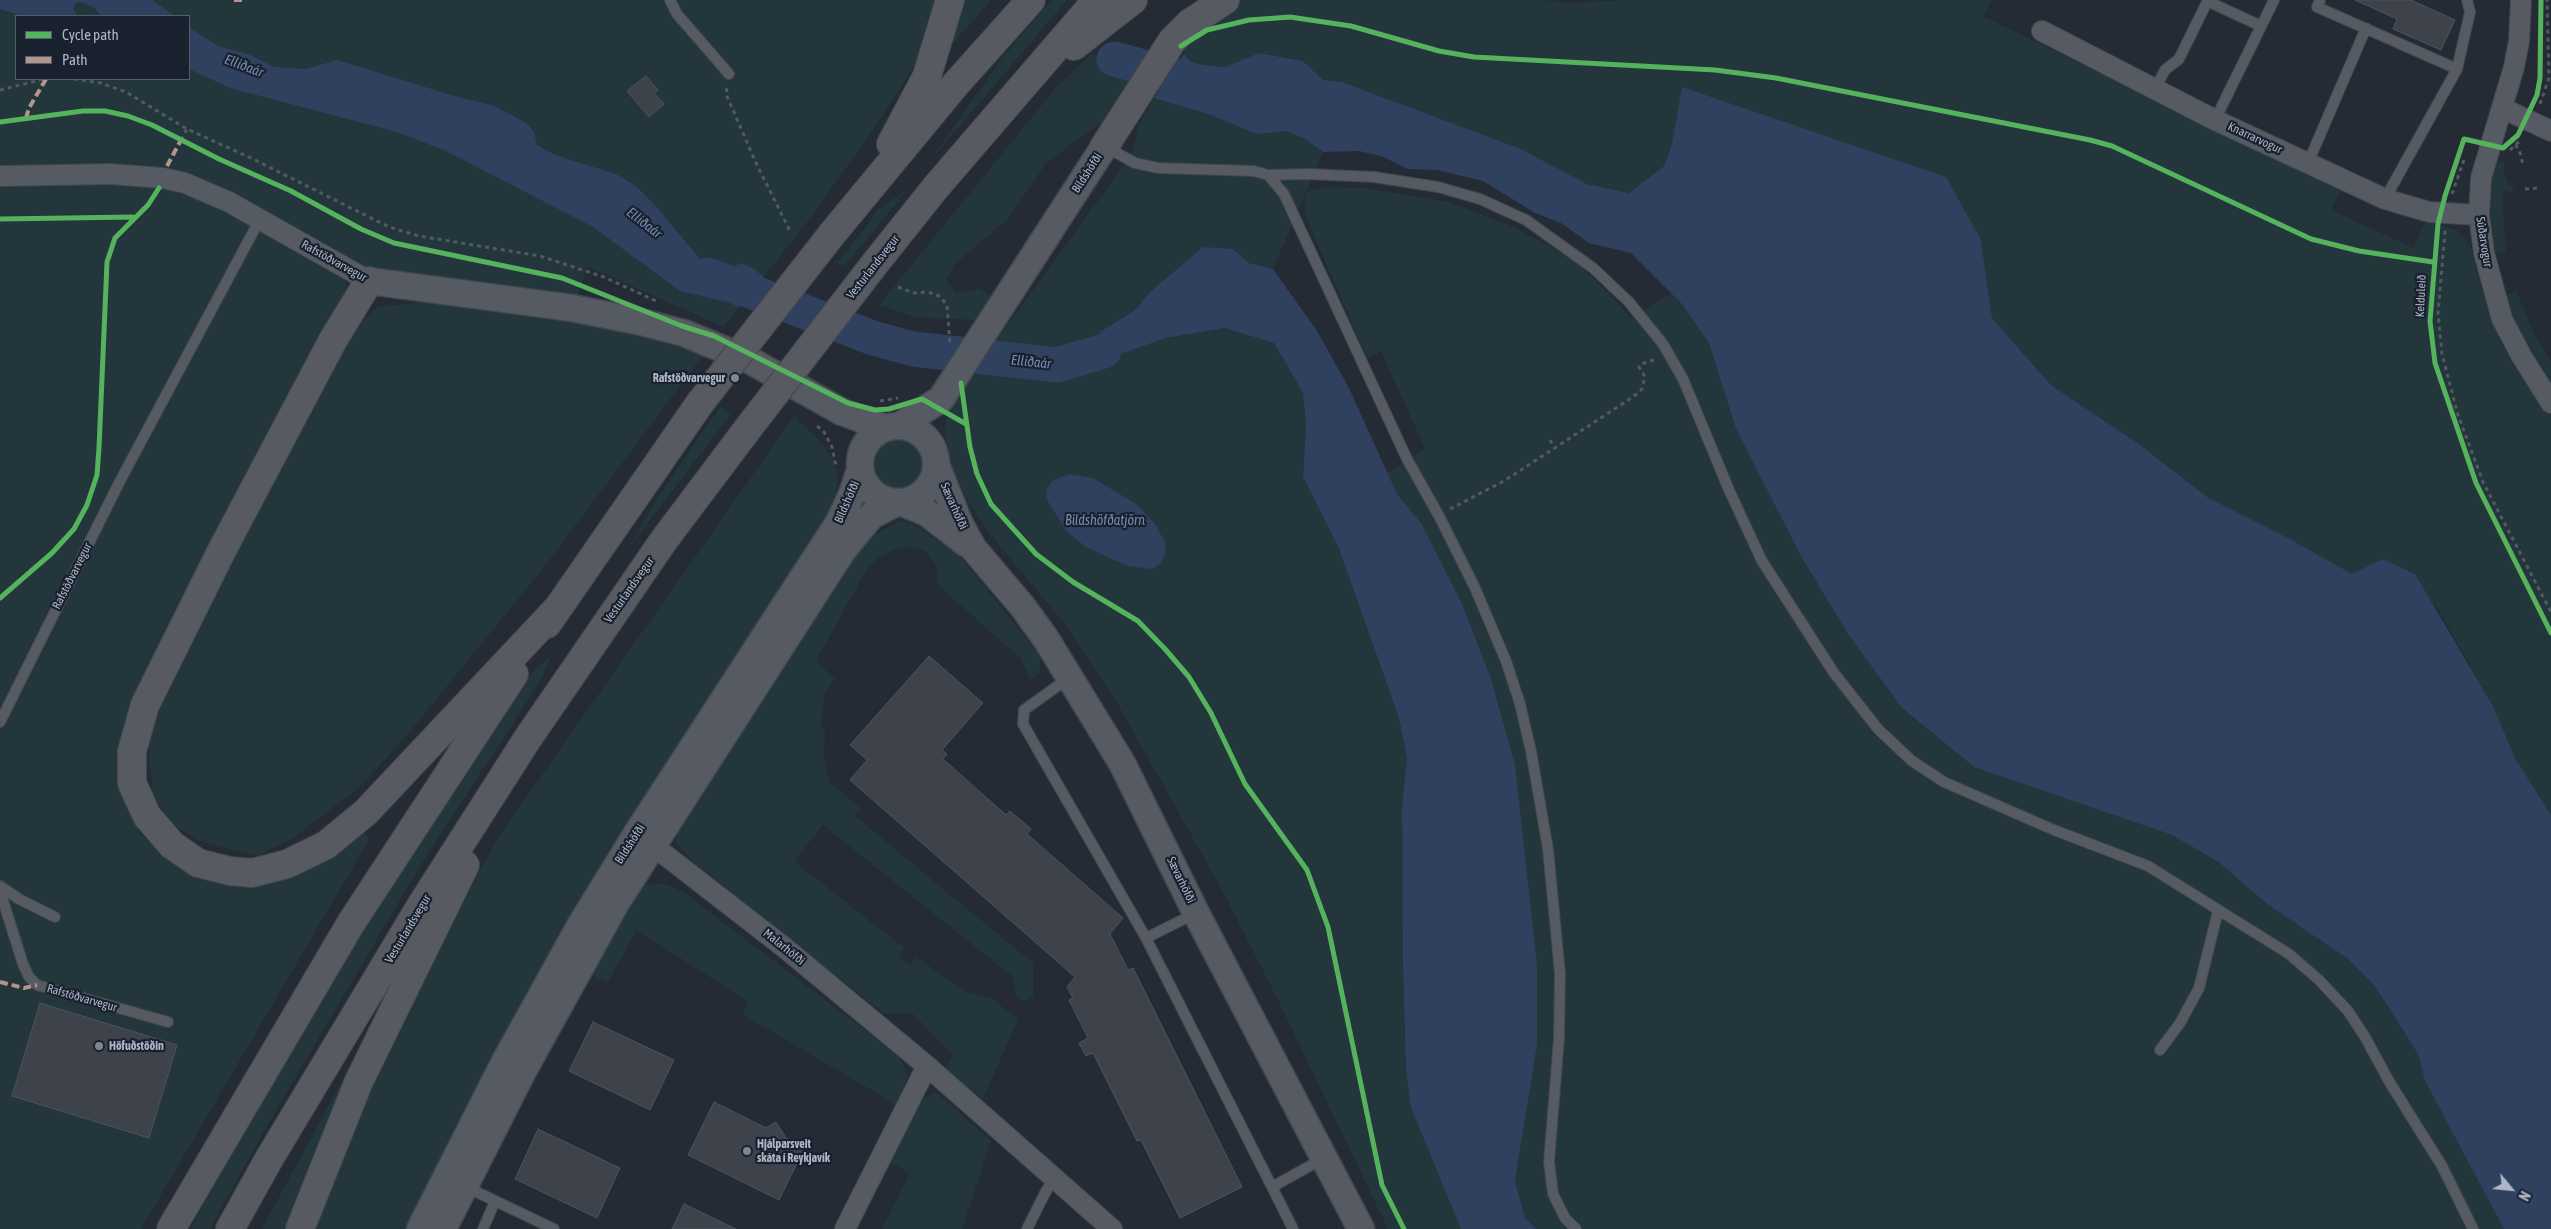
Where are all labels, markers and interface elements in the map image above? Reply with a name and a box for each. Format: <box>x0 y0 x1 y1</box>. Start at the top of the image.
legend <box>15 15 190 80</box>
text: Cycle path <box>62 26 119 43</box>
text: Path <box>62 51 88 68</box>
water label: Elliðaár <box>222 51 266 81</box>
street label: Knarrarvogur <box>2226 119 2284 157</box>
street label: Bíldshöfði <box>1069 150 1105 196</box>
water label: Elliðaár <box>623 204 665 242</box>
street label: Súðarvogur <box>2473 216 2495 268</box>
street label: Vesturlandsvegur <box>844 232 902 302</box>
street label: Rafstöðvarvegur <box>299 237 369 285</box>
street label: Kelduleið <box>2413 274 2429 318</box>
water label: Elliðaár <box>1010 352 1052 372</box>
place label: Rafstöðvarvegur <box>653 371 725 385</box>
marker: Rafstöðvarvegur <box>729 372 741 384</box>
street label: Bíldshöfði <box>831 479 863 525</box>
street label: Sævarhöfði <box>937 480 971 532</box>
water label: Bíldshöfðatjörn <box>1065 513 1145 529</box>
street label: Rafstöðvarvegur <box>49 541 95 611</box>
street label: Vesturlandsvegur <box>601 554 657 626</box>
street label: Bíldshöfði <box>612 821 648 867</box>
street label: Sævarhöfði <box>1164 854 1198 906</box>
street label: Vesturlandsvegur <box>382 892 434 966</box>
street label: Malarhöfði <box>760 926 808 968</box>
street label: Rafstöðvarvegur <box>45 981 119 1015</box>
place label: Höfuðstöðin <box>109 1039 164 1053</box>
marker: Höfuðstöðin <box>93 1040 105 1052</box>
place label: Hjálparsveit skáta í Reykjavík <box>757 1137 830 1165</box>
marker: Hjálparsveit skáta í Reykjavík <box>741 1145 753 1157</box>
north arrow <box>2486 1164 2536 1214</box>
text: N <box>2515 1189 2533 1203</box>

